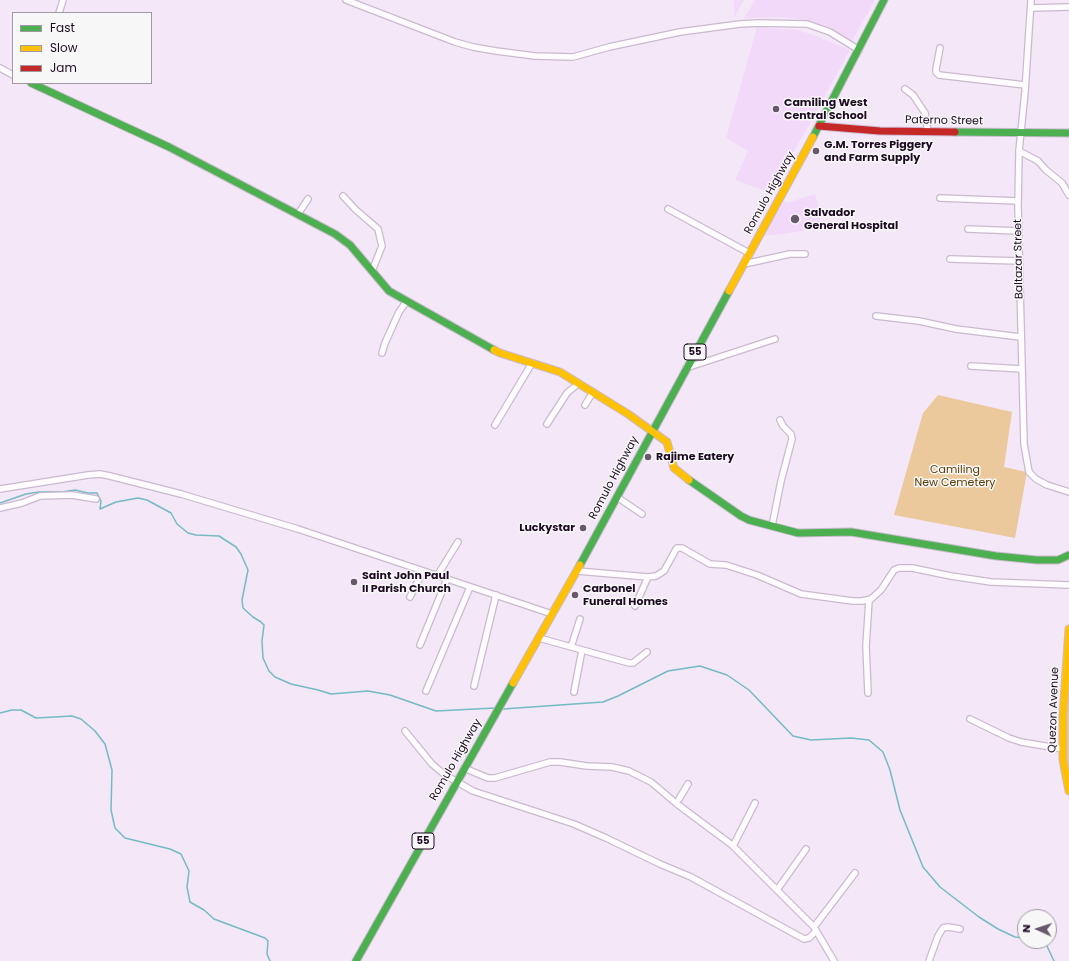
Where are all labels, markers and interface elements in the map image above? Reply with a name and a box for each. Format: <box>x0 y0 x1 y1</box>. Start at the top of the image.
legend <box>12 12 152 84</box>
text: Fast <box>50 19 75 36</box>
text: Slow <box>50 39 78 56</box>
text: Jam <box>50 59 77 76</box>
place label: Camiling West Central School <box>784 96 867 122</box>
marker: Camiling West Central School <box>771 104 781 114</box>
street label: Paterno Street <box>905 114 983 128</box>
place label: G.M. Torres Piggery and Farm Supply <box>824 138 933 164</box>
marker: G.M. Torres Piggery and Farm Supply <box>811 146 821 156</box>
street label: Romulo Highway <box>742 149 798 237</box>
place label: Salvador General Hospital <box>804 206 898 232</box>
marker: Salvador General Hospital <box>789 213 801 225</box>
street label: Baltazar Street <box>1012 219 1026 299</box>
road number: 55 <box>684 344 706 360</box>
street label: Romulo Highway <box>587 434 641 522</box>
place label: Rajime Eatery <box>656 450 734 464</box>
marker: Rajime Eatery <box>643 452 653 462</box>
park label: Camiling New Cemetery <box>914 463 996 489</box>
place label: Luckystar <box>519 521 575 535</box>
marker: Luckystar <box>578 523 588 533</box>
place label: Saint John Paul II Parish Church <box>362 569 451 595</box>
marker: Saint John Paul II Parish Church <box>349 577 359 587</box>
place label: Carbonel Funeral Homes <box>583 582 668 608</box>
marker: Carbonel Funeral Homes <box>570 590 580 600</box>
street label: Quezon Avenue <box>1046 667 1062 753</box>
street label: Romulo Highway <box>427 717 485 803</box>
road number: 55 <box>412 833 434 849</box>
north arrow <box>1017 909 1057 949</box>
text: N <box>1018 924 1034 933</box>

